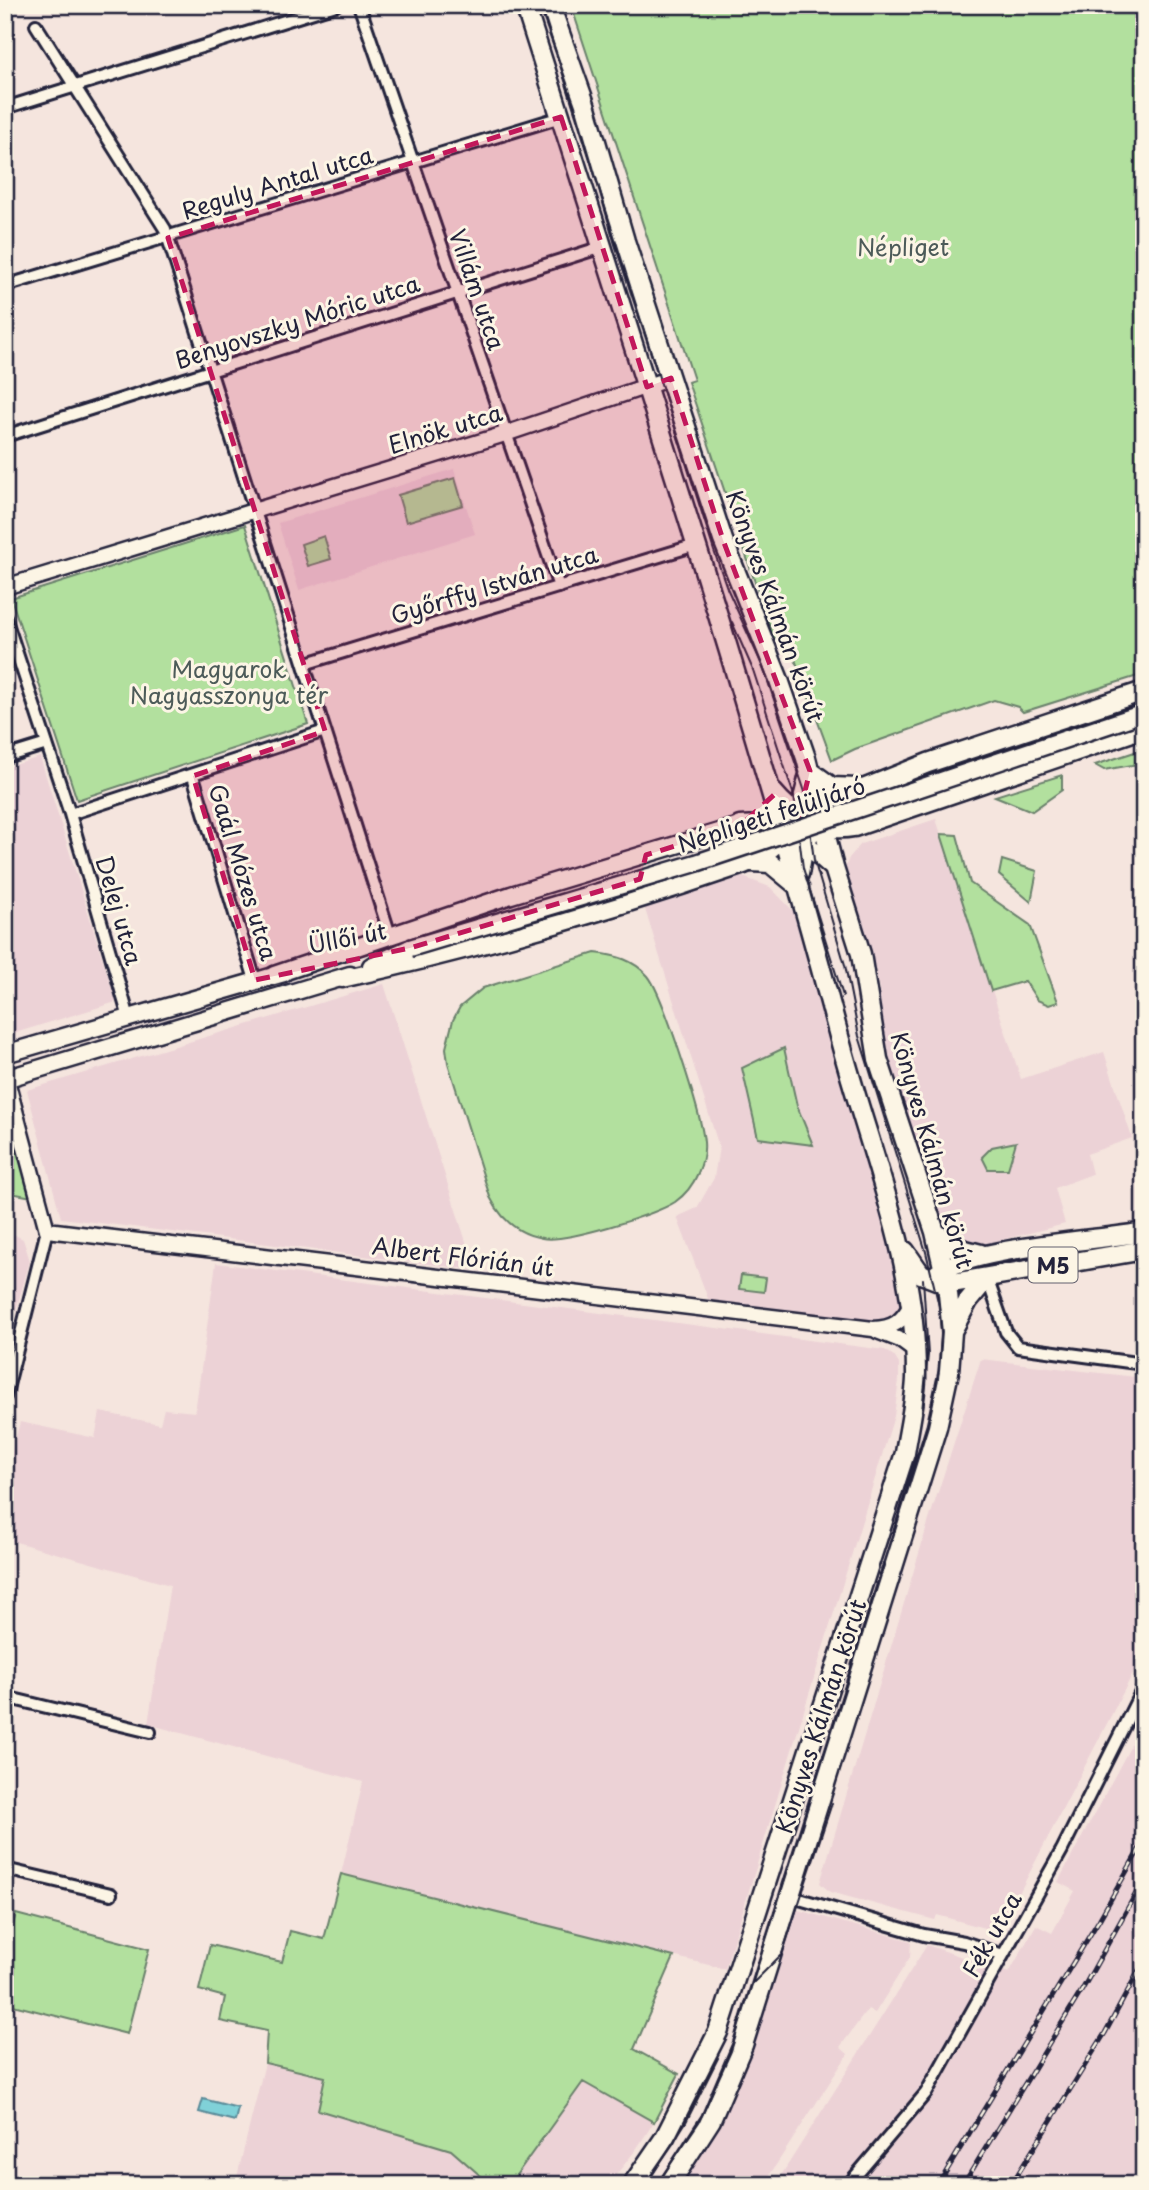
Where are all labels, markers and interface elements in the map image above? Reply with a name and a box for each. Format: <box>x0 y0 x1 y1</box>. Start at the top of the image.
street label: Reguly Antal utca <box>177 136 377 228</box>
street label: Villám utca <box>441 224 515 354</box>
park label: Népliget <box>857 229 949 264</box>
street label: Benyovszky Móric utca <box>170 265 424 377</box>
street label: Elnök utca <box>384 394 507 462</box>
street label: Könyves Kálmán körút <box>718 485 834 727</box>
street label: Győrffy István utca <box>386 536 603 632</box>
park label: Magyarok Nagyasszonya tér <box>130 651 328 712</box>
street label: Népligeti felüljáró <box>673 767 869 861</box>
street label: Gaál Mózes utca <box>201 779 288 965</box>
street label: Delej utca <box>88 851 153 970</box>
street label: Üllői út <box>305 912 389 962</box>
street label: Könyves Kálmán körút <box>882 1028 984 1272</box>
street label: Albert Flórián út <box>370 1228 556 1284</box>
road number: M5 <box>1028 1248 1078 1282</box>
street label: Könyves Kálmán körút <box>766 1594 874 1838</box>
street label: Fék utca <box>952 1884 1030 1983</box>

